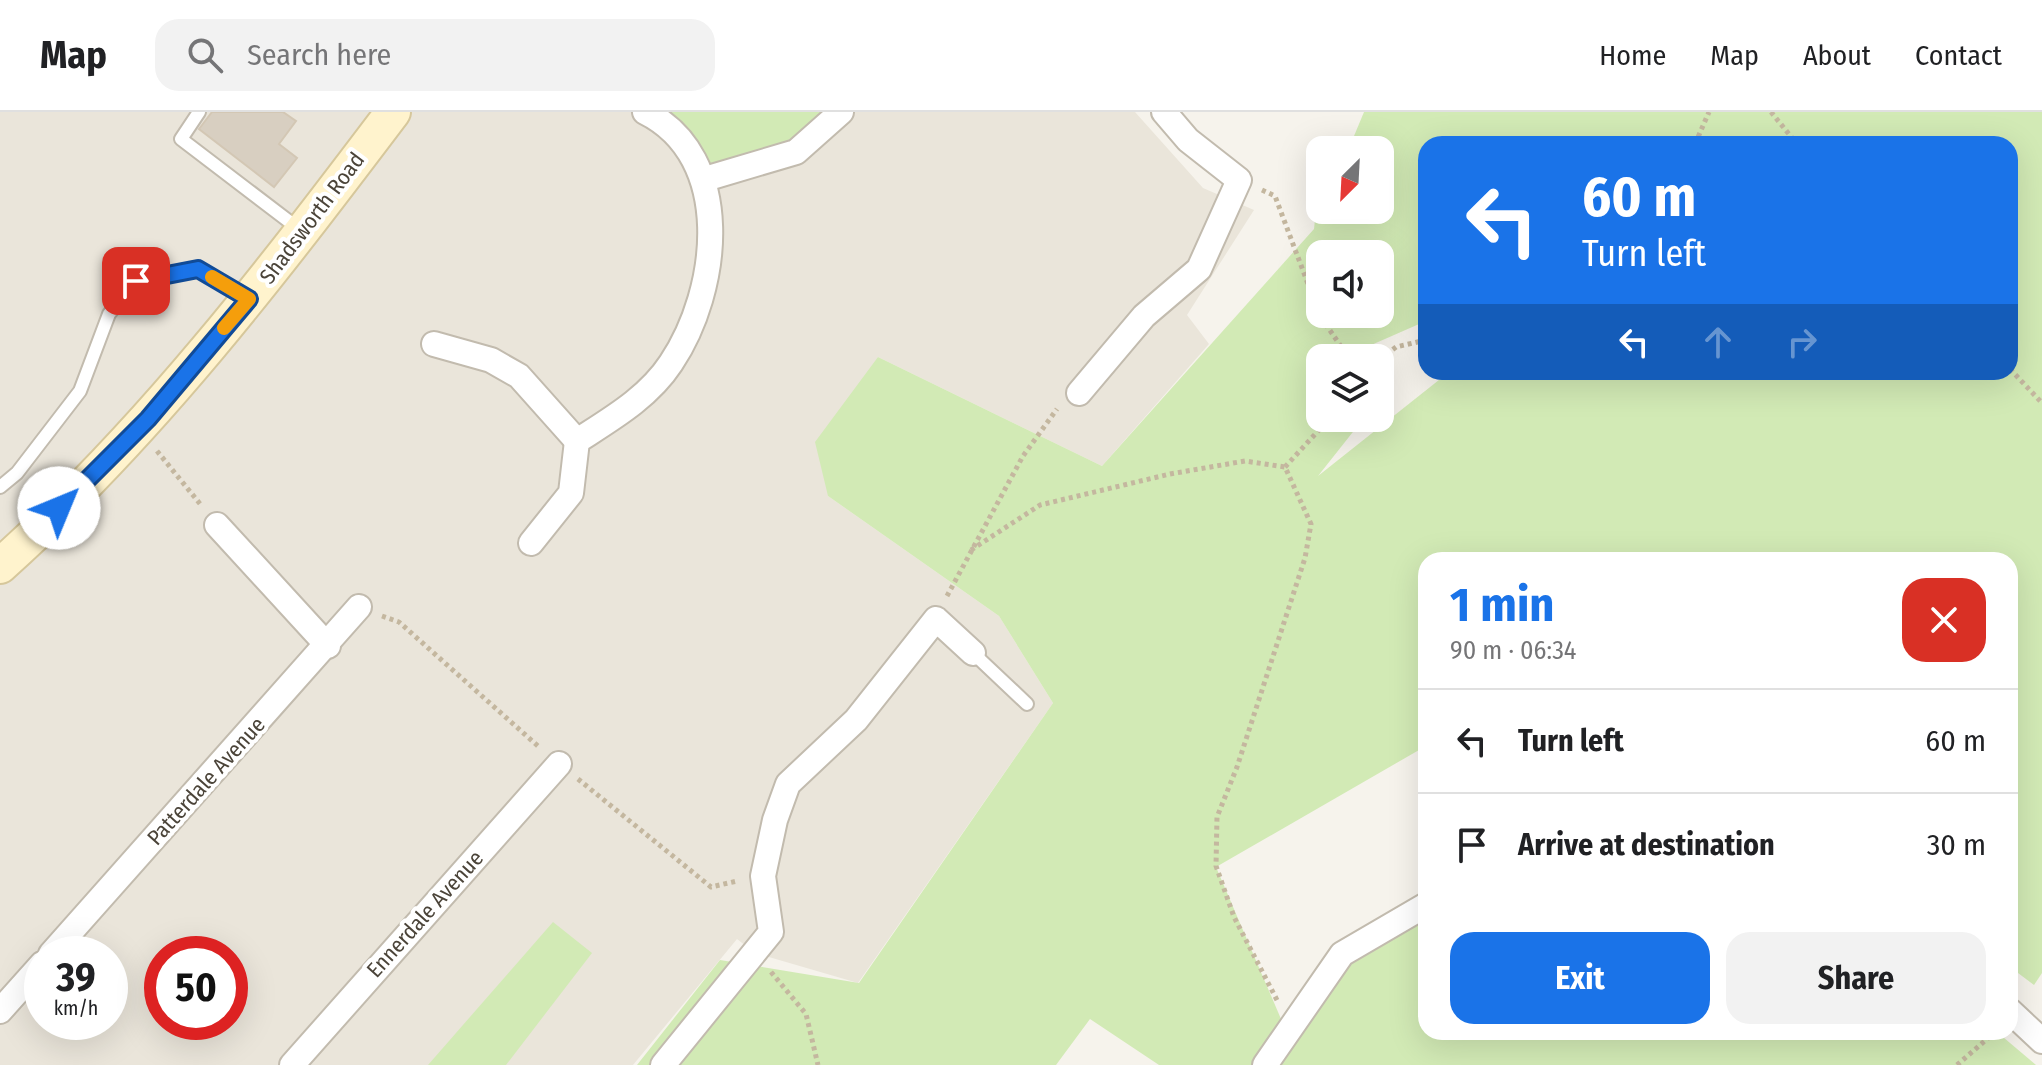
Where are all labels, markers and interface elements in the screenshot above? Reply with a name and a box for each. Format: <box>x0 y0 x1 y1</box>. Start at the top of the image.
search box <box>155 19 715 91</box>
text: Map <box>40 32 107 78</box>
icon: search <box>183 33 227 77</box>
text: Search here <box>247 37 391 73</box>
text: Home <box>1599 39 1666 72</box>
text: Map <box>1710 39 1759 72</box>
text: About <box>1803 39 1871 72</box>
text: Contact <box>1915 39 2002 72</box>
north arrow <box>1306 136 1394 224</box>
map controls <box>1306 136 1394 432</box>
street label: Shadsworth Road <box>254 147 370 289</box>
text: 60 m <box>1582 164 1696 231</box>
icon: left <box>1450 168 1554 272</box>
text: Turn left <box>1582 232 1706 276</box>
button: sound <box>1306 240 1394 328</box>
pin <box>102 247 170 315</box>
icon: arrive <box>114 259 158 303</box>
icon: left <box>1612 320 1656 364</box>
icon: ahead <box>1696 320 1740 364</box>
icon: right <box>1780 320 1824 364</box>
button: layers <box>1306 344 1394 432</box>
position arrow <box>17 466 101 550</box>
text: 1 min <box>1450 576 1555 634</box>
button: close <box>1902 578 1986 662</box>
text: 90 m · 06:34 <box>1450 635 1576 666</box>
street label: Patterdale Avenue <box>141 711 271 851</box>
icon: left <box>1450 719 1494 763</box>
text: Turn left <box>1518 723 1624 759</box>
text: 60 m <box>1925 723 1986 759</box>
icon: arrive <box>1450 823 1494 867</box>
text: Arrive at destination <box>1518 827 1775 863</box>
text: 30 m <box>1927 827 1986 863</box>
street label: Ennerdale Avenue <box>361 845 489 983</box>
button: Exit <box>1450 932 1710 1024</box>
button: Share <box>1726 932 1986 1024</box>
speed limit sign: 50 <box>144 936 248 1040</box>
text: 39 <box>56 954 96 1002</box>
text: km/h <box>54 996 98 1020</box>

